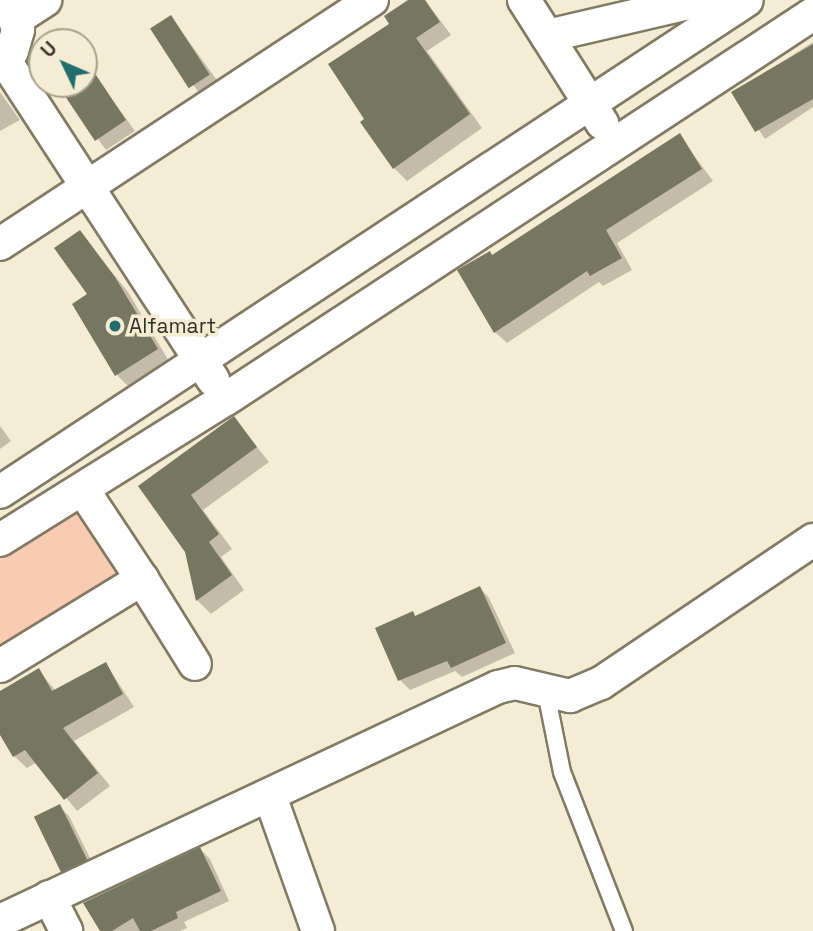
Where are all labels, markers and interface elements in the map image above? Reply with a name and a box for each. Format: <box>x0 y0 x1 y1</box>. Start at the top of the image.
north arrow <box>28 28 98 98</box>
text: U <box>36 36 62 63</box>
place label: Alfamart <box>129 313 216 339</box>
marker: Alfamart <box>107 318 123 334</box>

